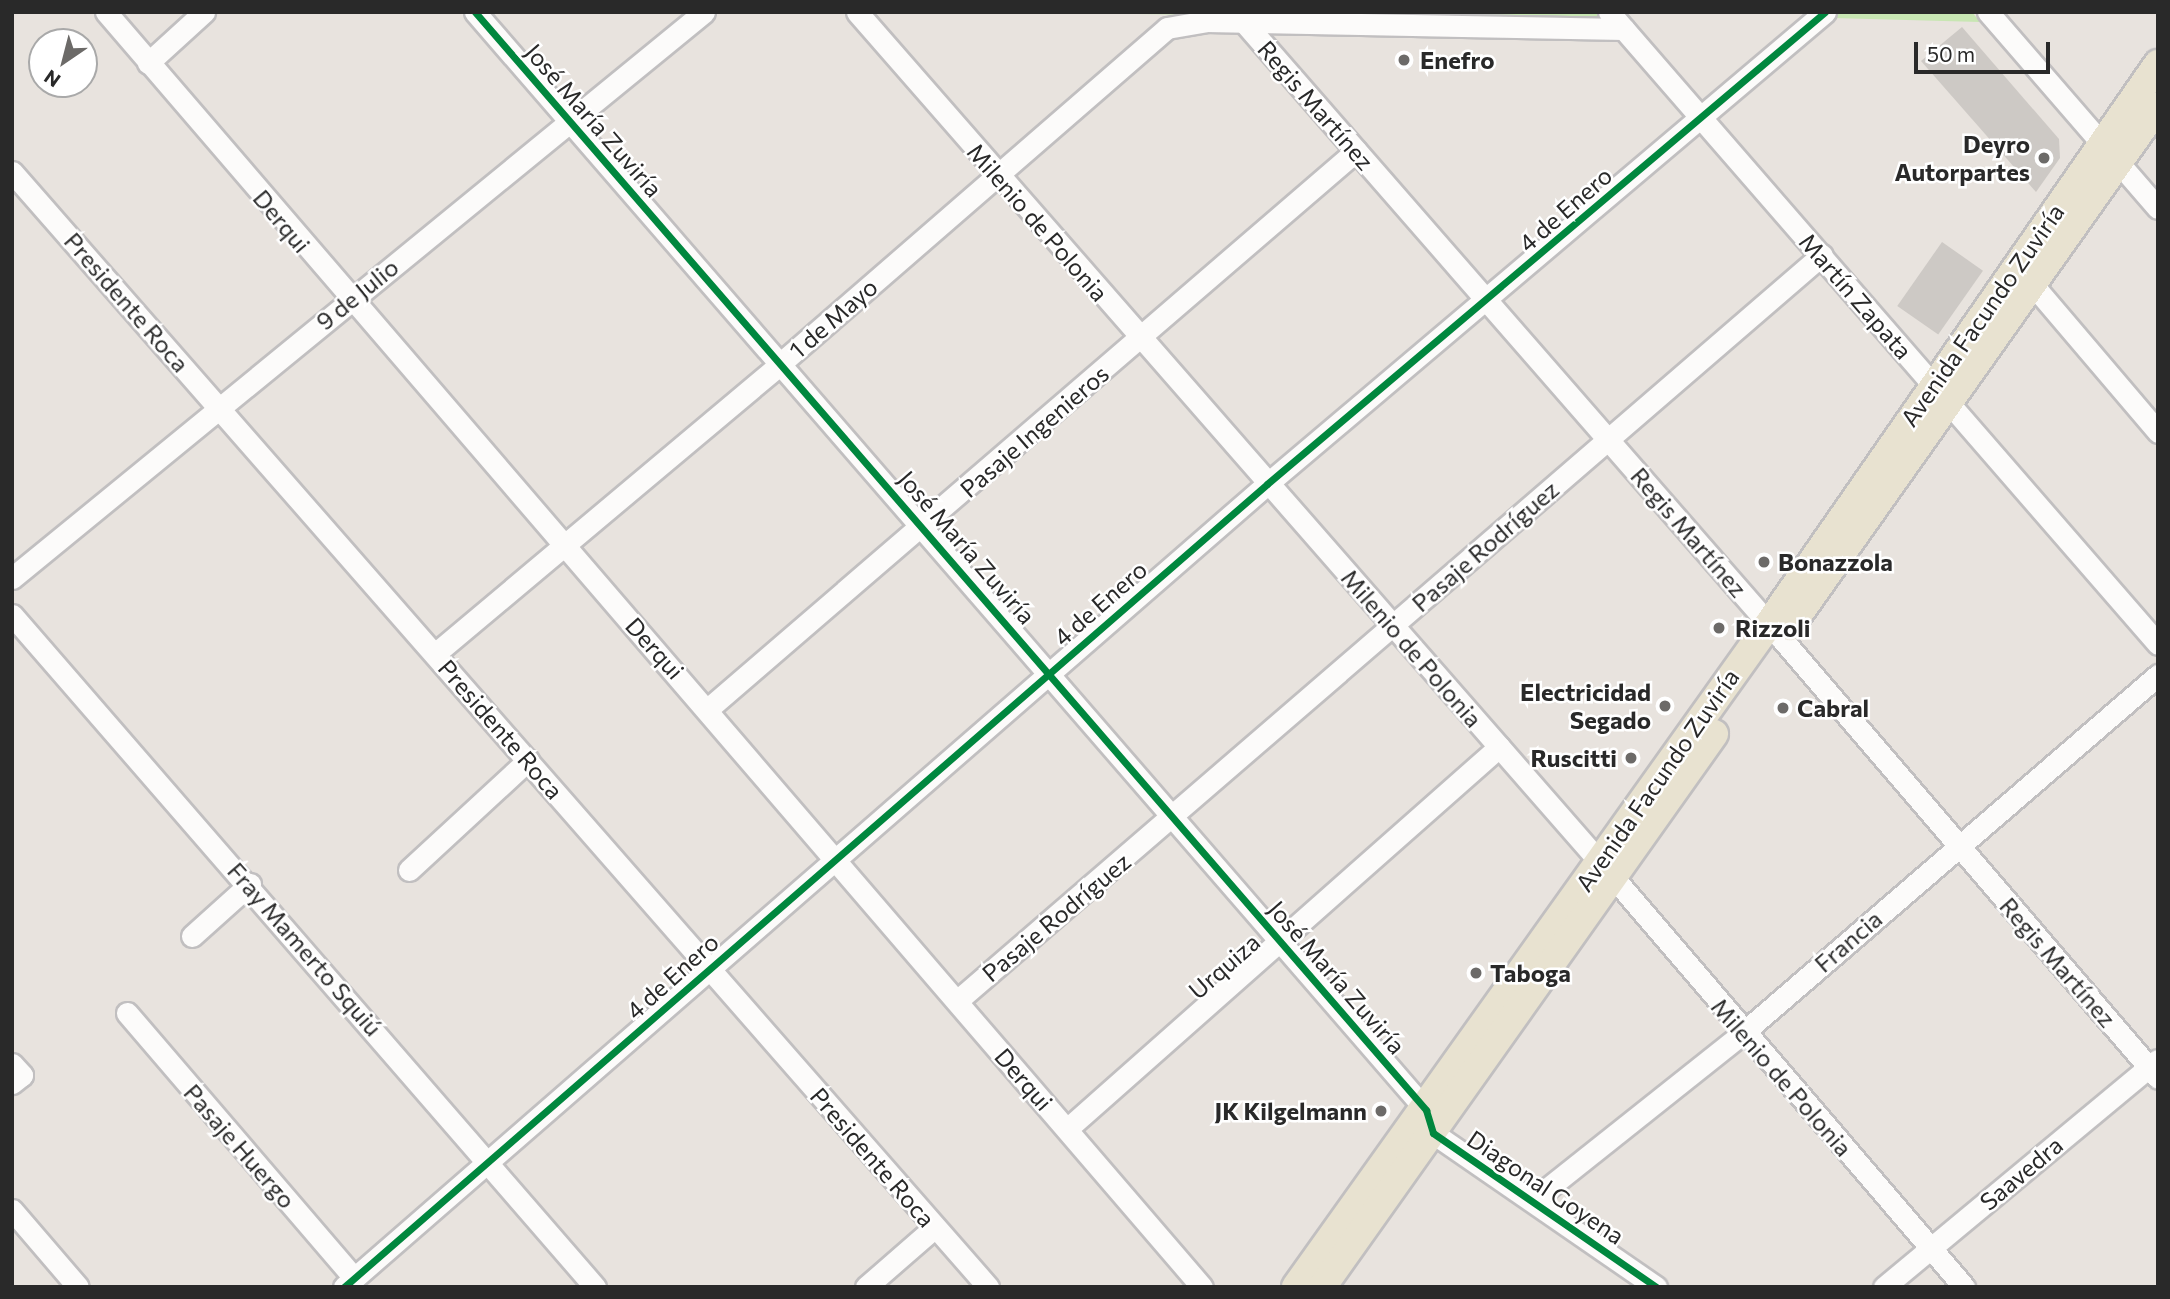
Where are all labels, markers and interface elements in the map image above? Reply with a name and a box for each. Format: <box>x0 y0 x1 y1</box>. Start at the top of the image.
north arrow <box>28 28 98 98</box>
scale bar <box>1918 28 2054 72</box>
street label: Regis Martínez <box>1252 34 1380 176</box>
street label: José María Zuviría <box>520 37 668 203</box>
text: 50 m <box>1927 41 1975 66</box>
place label: Enefro <box>1420 46 1494 74</box>
marker: Enefro <box>1394 50 1414 70</box>
text: N <box>39 65 64 92</box>
place label: Deyro Autorpartes <box>1894 130 2030 186</box>
street label: Milenio de Polonia <box>962 137 1114 307</box>
marker: Deyro Autorpartes <box>2036 150 2052 166</box>
street label: 4 de Enero <box>1512 161 1618 257</box>
street label: Derqui <box>247 184 317 258</box>
street label: Avenida Facundo Zuviría <box>1894 198 2070 432</box>
street label: Presidente Roca <box>59 226 195 378</box>
street label: Martín Zapata <box>1794 227 1918 365</box>
street label: 9 de Julio <box>310 252 404 336</box>
street label: 1 de Mayo <box>783 272 883 364</box>
street label: Pasaje Ingenieros <box>954 359 1114 503</box>
street label: Regis Martínez <box>1625 461 1753 603</box>
street label: José María Zuviría <box>893 464 1041 630</box>
street label: Pasaje Rodríguez <box>1406 475 1564 617</box>
place label: Bonazzola <box>1778 548 1893 576</box>
marker: Bonazzola <box>1756 554 1772 570</box>
street label: 4 de Enero <box>1047 555 1153 651</box>
street label: Milenio de Polonia <box>1336 563 1488 733</box>
street label: Derqui <box>620 611 690 685</box>
place label: Rizzoli <box>1735 614 1811 642</box>
marker: Rizzoli <box>1709 618 1729 638</box>
street label: Presidente Roca <box>433 653 569 805</box>
street label: Avenida Facundo Zuviría <box>1569 663 1745 897</box>
place label: Electricidad Segado <box>1520 678 1651 734</box>
place label: Cabral <box>1797 694 1869 722</box>
marker: Electricidad Segado <box>1657 698 1673 714</box>
marker: Cabral <box>1775 700 1791 716</box>
place label: Ruscitti <box>1531 744 1617 772</box>
marker: Ruscitti <box>1623 750 1639 766</box>
street label: Pasaje Rodríguez <box>976 847 1136 987</box>
street label: Fray Mamerto Squiú <box>222 856 388 1042</box>
street label: Regis Martínez <box>1994 891 2122 1033</box>
street label: José María Zuviría <box>1263 894 1411 1060</box>
street label: Francia <box>1808 904 1888 978</box>
street label: 4 de Enero <box>620 927 724 1025</box>
street label: Urquiza <box>1183 927 1265 1005</box>
place label: Taboga <box>1490 959 1571 987</box>
marker: Taboga <box>1468 965 1484 981</box>
street label: Milenio de Polonia <box>1706 992 1858 1162</box>
street label: Derqui <box>989 1042 1059 1116</box>
street label: Pasaje Huergo <box>178 1078 302 1214</box>
street label: Presidente Roca <box>805 1081 941 1233</box>
place label: JK Kilgelmann <box>1215 1097 1367 1125</box>
marker: JK Kilgelmann <box>1373 1103 1389 1119</box>
street label: Diagonal Goyena <box>1462 1124 1630 1250</box>
street label: Saavedra <box>1974 1130 2068 1216</box>

